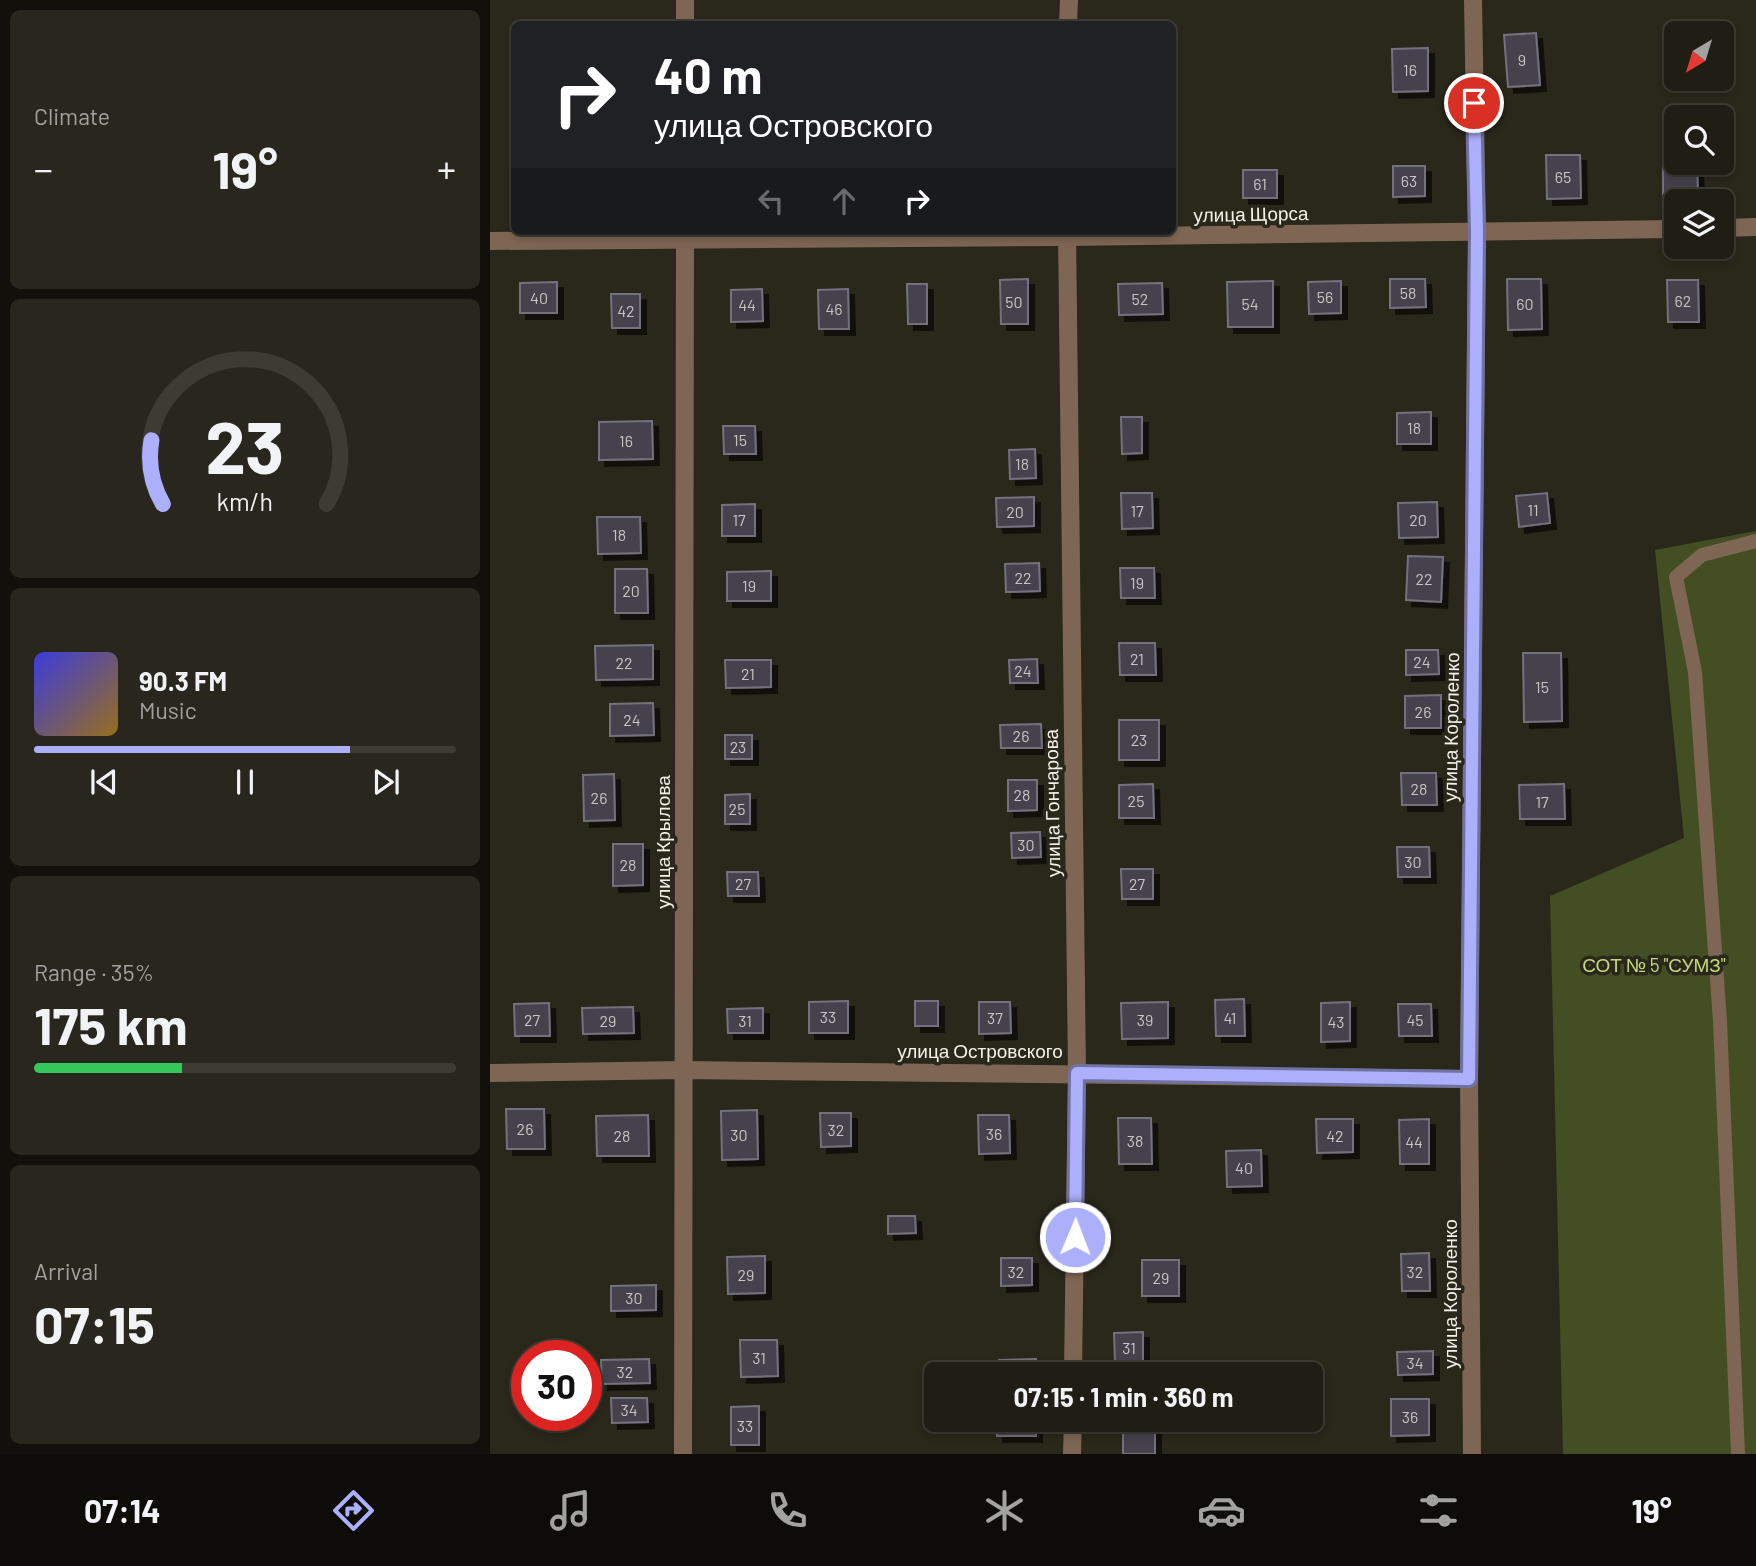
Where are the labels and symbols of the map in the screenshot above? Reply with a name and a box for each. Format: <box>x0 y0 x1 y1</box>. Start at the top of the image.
north arrow <box>1664 21 1734 91</box>
house number: 9 <box>1518 50 1526 69</box>
house number: 16 <box>1403 60 1417 79</box>
pin <box>1444 73 1504 133</box>
house number: 65 <box>1555 167 1571 186</box>
house number: 63 <box>1401 171 1417 190</box>
house number: 61 <box>1253 174 1267 193</box>
street label: улица Щорса <box>1193 201 1309 226</box>
house number: 58 <box>1400 283 1416 302</box>
house number: 56 <box>1317 287 1333 306</box>
house number: 40 <box>530 288 548 307</box>
house number: 52 <box>1132 289 1148 308</box>
house number: 62 <box>1675 291 1691 310</box>
house number: 50 <box>1005 292 1023 311</box>
house number: 54 <box>1241 294 1259 313</box>
house number: 60 <box>1516 294 1534 313</box>
house number: 44 <box>738 295 756 314</box>
house number: 46 <box>825 299 843 318</box>
house number: 42 <box>617 301 635 320</box>
house number: 18 <box>1407 418 1421 437</box>
house number: 15 <box>733 430 747 449</box>
house number: 16 <box>619 431 633 450</box>
house number: 18 <box>1015 454 1029 473</box>
house number: 11 <box>1527 500 1539 519</box>
house number: 17 <box>1130 501 1144 520</box>
house number: 20 <box>1006 502 1024 521</box>
house number: 17 <box>732 510 746 529</box>
house number: 20 <box>1409 510 1427 529</box>
house number: 18 <box>612 525 626 544</box>
house number: 22 <box>1014 568 1032 587</box>
house number: 22 <box>1415 569 1433 588</box>
house number: 19 <box>1130 573 1144 592</box>
house number: 19 <box>742 576 756 595</box>
house number: 20 <box>622 581 640 600</box>
house number: 21 <box>1130 649 1144 668</box>
house number: 24 <box>1413 652 1431 671</box>
street label: улица Короленко <box>1438 652 1463 802</box>
house number: 22 <box>615 653 633 672</box>
house number: 24 <box>1014 661 1032 680</box>
house number: 21 <box>741 664 755 683</box>
house number: 15 <box>1535 677 1549 696</box>
house number: 26 <box>1415 702 1431 721</box>
house number: 24 <box>623 710 641 729</box>
house number: 26 <box>1013 726 1029 745</box>
street label: улица Гончарова <box>1039 728 1064 877</box>
house number: 23 <box>1131 730 1147 749</box>
house number: 23 <box>730 737 746 756</box>
street label: улица Крылова <box>651 775 674 909</box>
house number: 28 <box>1411 779 1427 798</box>
house number: 28 <box>1014 785 1030 804</box>
house number: 26 <box>591 788 607 807</box>
house number: 25 <box>1128 791 1144 810</box>
house number: 17 <box>1535 792 1549 811</box>
house number: 25 <box>729 799 745 818</box>
house number: 30 <box>1017 835 1035 854</box>
house number: 30 <box>1404 852 1422 871</box>
house number: 28 <box>620 855 636 874</box>
house number: 27 <box>735 874 751 893</box>
house number: 27 <box>1129 874 1145 893</box>
park label: СОТ № 5 "СУМЗ" <box>1582 953 1726 976</box>
house number: 33 <box>820 1007 836 1026</box>
house number: 37 <box>987 1008 1003 1027</box>
house number: 41 <box>1224 1008 1236 1027</box>
house number: 27 <box>524 1010 540 1029</box>
house number: 39 <box>1137 1010 1153 1029</box>
house number: 45 <box>1406 1010 1424 1029</box>
house number: 29 <box>600 1011 616 1030</box>
house number: 31 <box>738 1011 752 1030</box>
house number: 43 <box>1327 1012 1345 1031</box>
street label: улица Островского <box>897 1039 1063 1062</box>
house number: 26 <box>517 1119 533 1138</box>
house number: 32 <box>828 1120 844 1139</box>
house number: 36 <box>986 1124 1002 1143</box>
house number: 30 <box>730 1125 748 1144</box>
house number: 28 <box>614 1126 630 1145</box>
house number: 42 <box>1326 1126 1344 1145</box>
house number: 38 <box>1127 1131 1143 1150</box>
house number: 44 <box>1405 1132 1423 1151</box>
house number: 40 <box>1235 1158 1253 1177</box>
position arrow <box>1038 1200 1112 1274</box>
street label: улица Короленко <box>1438 1219 1461 1369</box>
house number: 32 <box>1008 1262 1024 1281</box>
house number: 32 <box>1407 1262 1423 1281</box>
house number: 29 <box>738 1265 754 1284</box>
house number: 29 <box>1153 1268 1169 1287</box>
house number: 30 <box>625 1288 643 1307</box>
house number: 31 <box>1122 1338 1136 1357</box>
speed limit sign: 30 <box>511 1340 602 1431</box>
house number: 31 <box>752 1348 766 1367</box>
house number: 34 <box>1406 1353 1424 1372</box>
house number: 32 <box>617 1362 633 1381</box>
house number: 34 <box>620 1400 638 1419</box>
house number: 36 <box>1402 1407 1418 1426</box>
house number: 33 <box>737 1416 753 1435</box>

